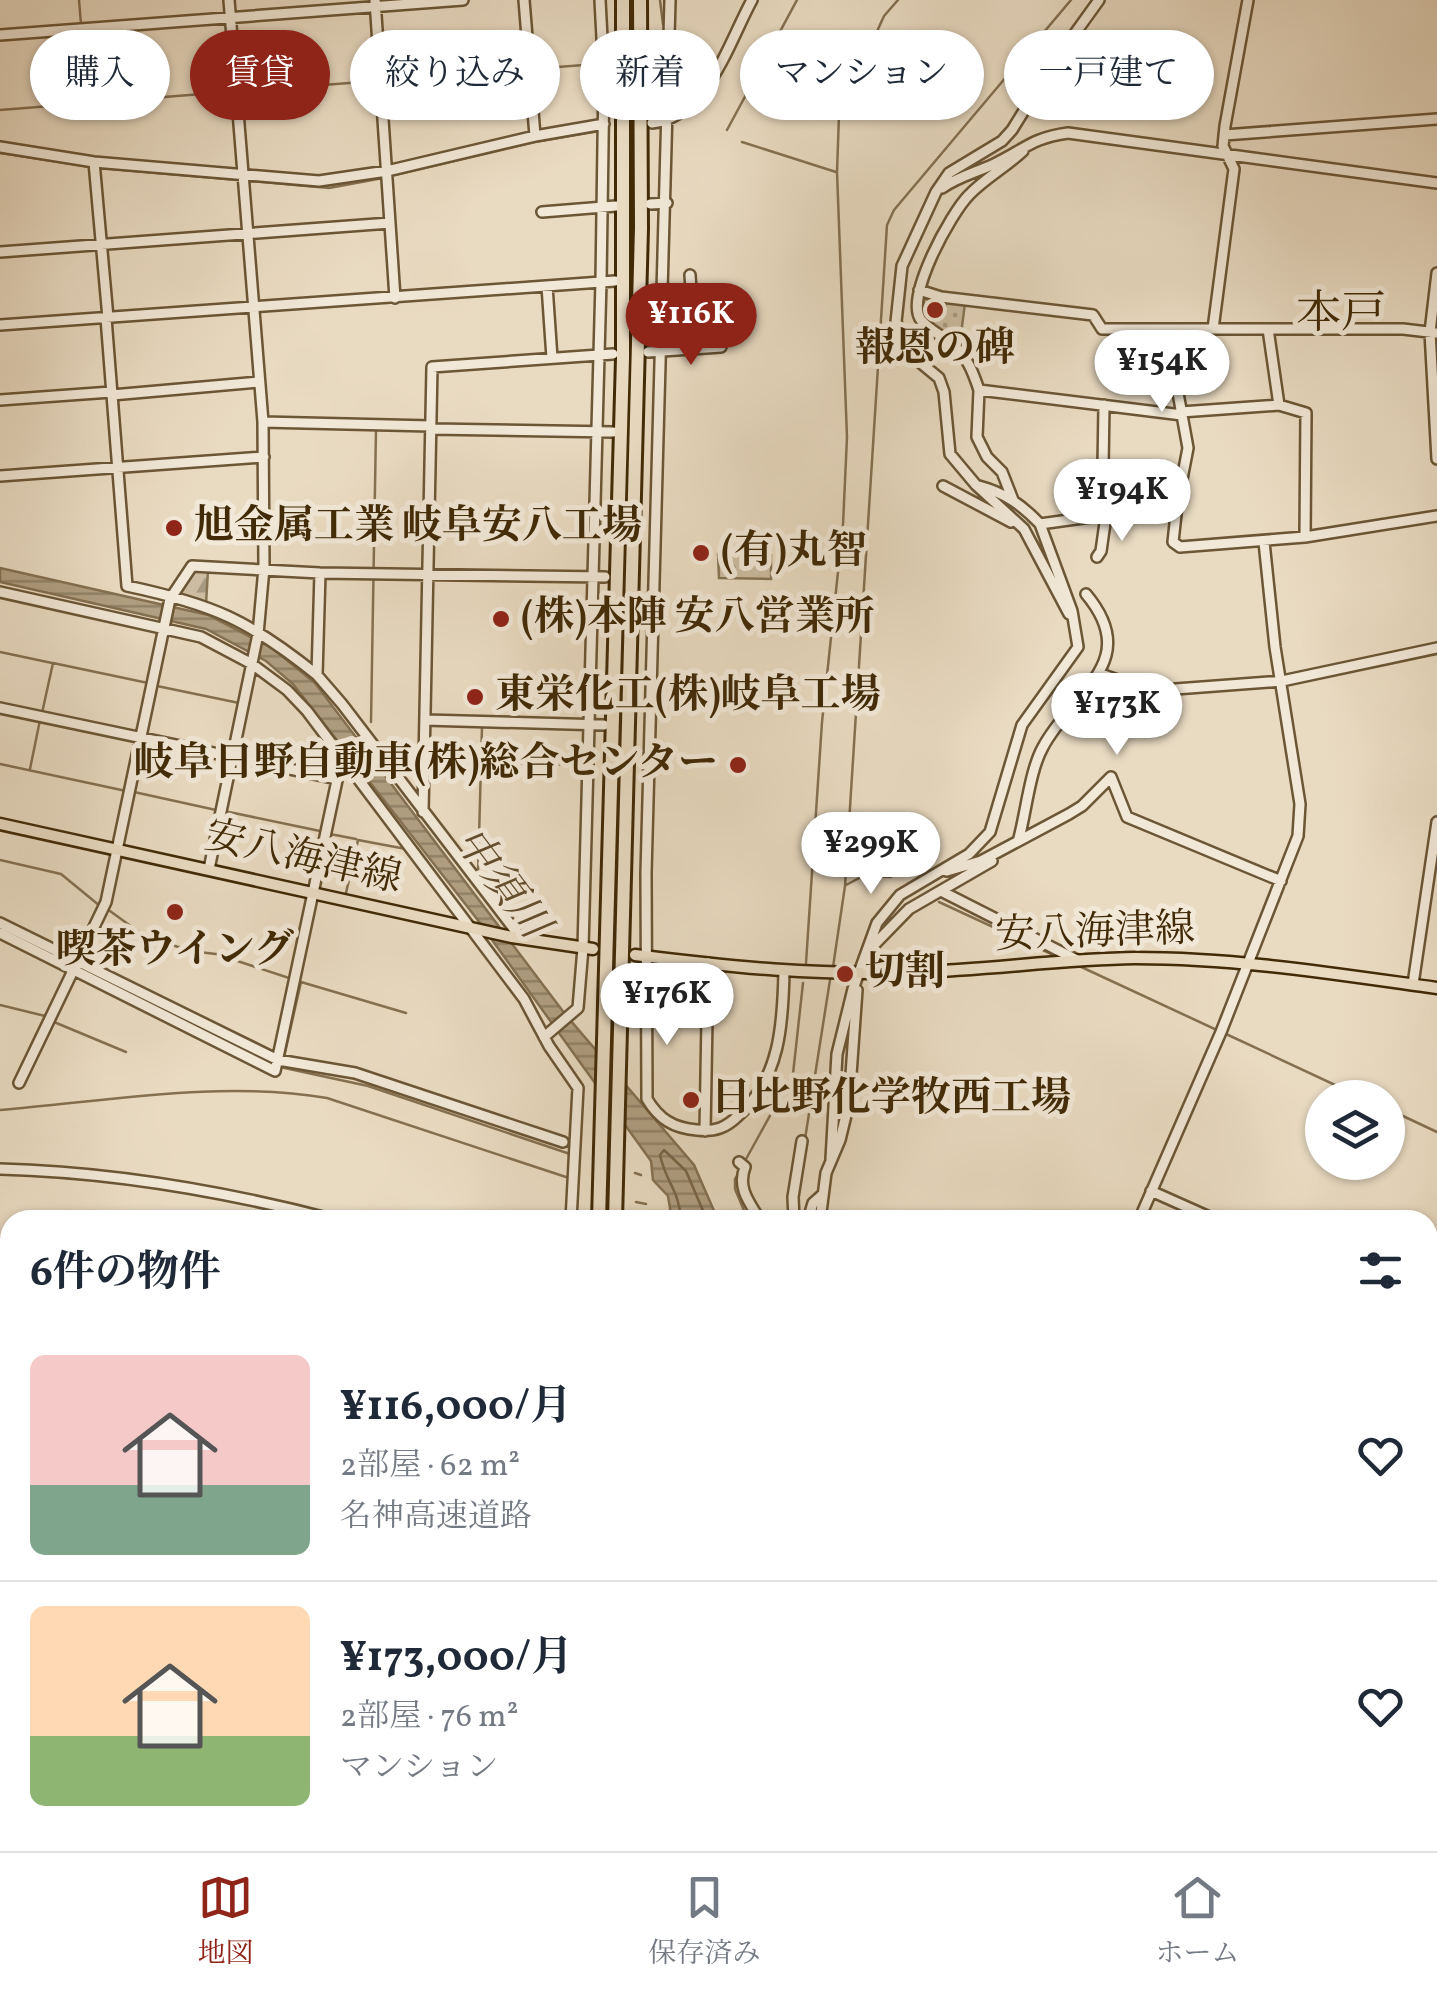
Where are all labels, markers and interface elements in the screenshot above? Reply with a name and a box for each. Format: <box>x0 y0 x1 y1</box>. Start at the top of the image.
chip: 購入 <box>30 30 170 120</box>
chip: 賃貸 <box>190 30 330 120</box>
chip: 絞り込み <box>350 30 560 120</box>
chip: 新着 <box>580 30 720 120</box>
chip: マンション <box>740 30 984 120</box>
chip: 一戸建て <box>1004 30 1214 120</box>
pin: ¥116K <box>621 283 761 368</box>
district label: 本戸 <box>1296 284 1386 347</box>
text: ¥116K <box>648 293 734 337</box>
marker: 報恩の碑 <box>924 299 946 321</box>
place label: 報恩の碑 <box>855 322 1015 378</box>
pin: ¥154K <box>1092 330 1232 415</box>
text: ¥154K <box>1116 340 1208 384</box>
pin: ¥194K <box>1052 459 1192 544</box>
text: ¥194K <box>1076 469 1168 513</box>
place label: 旭金属工業 岐阜安八工場 <box>194 500 642 556</box>
marker: 旭金属工業 岐阜安八工場 <box>163 517 185 539</box>
place label: (有)丸智 <box>721 525 867 581</box>
marker: (有)丸智 <box>690 542 712 564</box>
place label: (株)本陣 安八営業所 <box>521 591 875 647</box>
marker: (株)本陣 安八営業所 <box>490 608 512 630</box>
place label: 東栄化工(株)岐阜工場 <box>495 669 881 725</box>
pin: ¥173K <box>1047 673 1187 758</box>
text: ¥173K <box>1073 683 1161 727</box>
marker: 東栄化工(株)岐阜工場 <box>464 686 486 708</box>
place label: 岐阜日野自動車(株)総合センター <box>134 737 718 793</box>
marker: 岐阜日野自動車(株)総合センター <box>727 754 749 776</box>
street label: 安八海津線 <box>199 809 407 909</box>
pin: ¥299K <box>801 812 941 897</box>
water label: 中須川 <box>439 816 564 955</box>
text: ¥299K <box>823 822 919 866</box>
marker: 喫茶ウイング <box>164 901 186 923</box>
street label: 安八海津線 <box>994 903 1196 965</box>
place label: 喫茶ウイング <box>56 924 294 980</box>
place label: 切割 <box>865 946 945 1002</box>
pin: ¥176K <box>597 963 737 1048</box>
marker: 切割 <box>834 963 856 985</box>
text: ¥176K <box>623 973 711 1017</box>
place label: 日比野化学牧西工場 <box>711 1072 1071 1128</box>
map controls <box>1305 1080 1405 1180</box>
button: layers <box>1305 1080 1405 1180</box>
marker: 日比野化学牧西工場 <box>680 1089 702 1111</box>
icon: filters <box>1353 1243 1408 1298</box>
text: 6件の物件 <box>30 1245 221 1304</box>
text: ¥116,000/月 <box>340 1379 572 1438</box>
icon: home <box>110 1395 230 1515</box>
icon: heart <box>1353 1428 1408 1483</box>
text: 2部屋 · 62 m² <box>340 1445 520 1489</box>
text: 名神高速道路 <box>340 1496 532 1540</box>
text: ¥173,000/月 <box>340 1630 573 1689</box>
icon: home <box>110 1646 230 1766</box>
icon: heart <box>1353 1679 1408 1734</box>
text: 2部屋 · 76 m² <box>340 1696 519 1740</box>
text: マンション <box>340 1747 499 1791</box>
tab: 地図 <box>197 1870 254 1974</box>
tab: 保存済み <box>648 1870 761 1974</box>
tab: ホーム <box>1155 1870 1240 1974</box>

